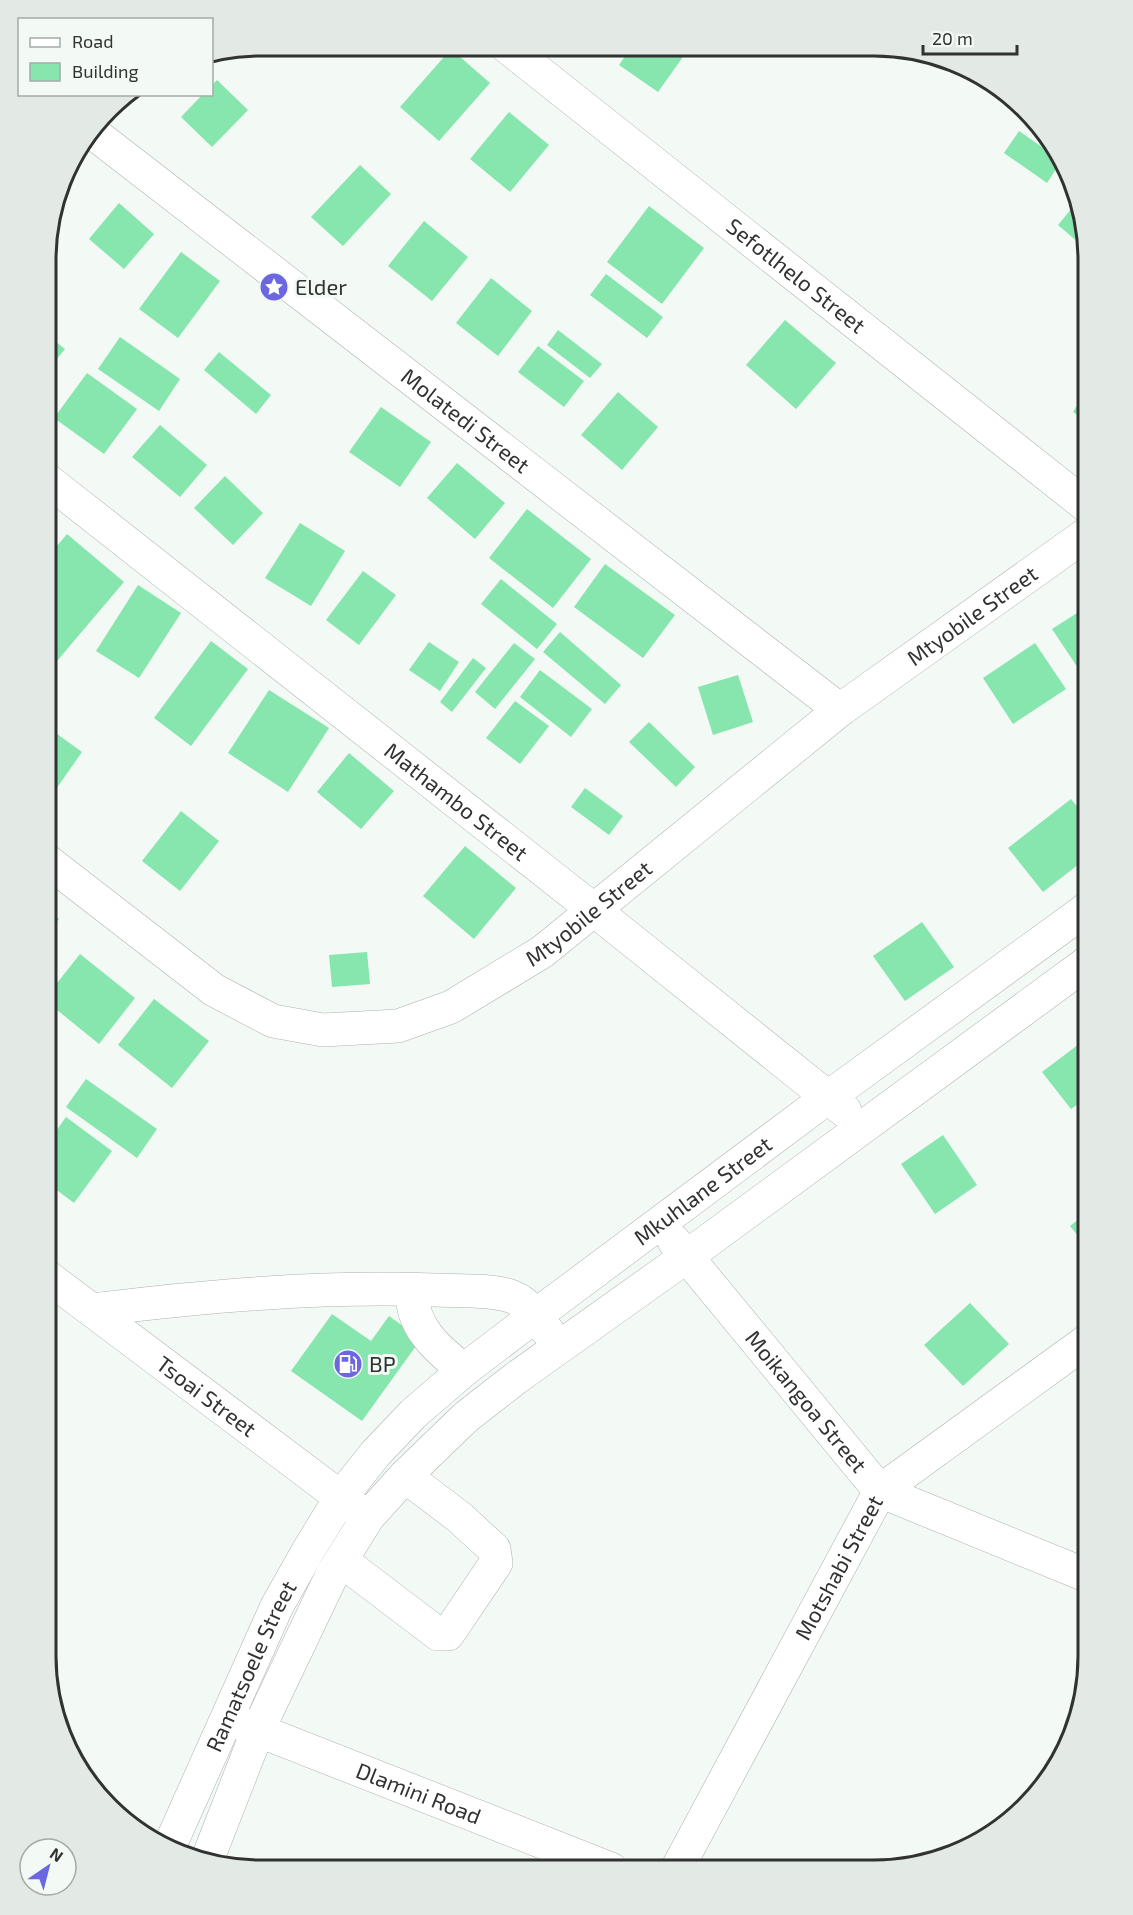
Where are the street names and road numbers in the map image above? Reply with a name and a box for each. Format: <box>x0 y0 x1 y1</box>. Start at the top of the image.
street label: Sefotlhelo Street <box>722 212 871 338</box>
street label: Molatedi Street <box>397 362 535 477</box>
street label: Mtyobile Street <box>901 559 1042 670</box>
street label: Mathambo Street <box>380 737 534 865</box>
street label: Mtyobile Street <box>520 854 656 971</box>
street label: Mkuhlane Street <box>628 1130 776 1250</box>
street label: Moikangoa Street <box>741 1325 873 1477</box>
street label: Tsoai Street <box>152 1350 262 1441</box>
street label: Motshabi Street <box>789 1490 887 1644</box>
street label: Ramatsoele Street <box>200 1576 301 1755</box>
street label: Dlamini Road <box>353 1756 485 1829</box>

